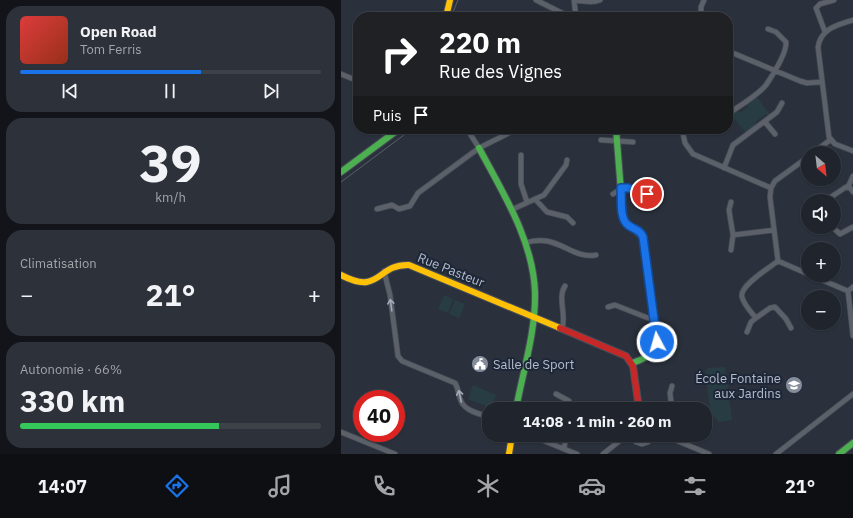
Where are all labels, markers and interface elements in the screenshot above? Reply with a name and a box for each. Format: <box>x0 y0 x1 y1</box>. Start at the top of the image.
text: Open Road <box>80 22 157 41</box>
text: 220 m <box>439 24 521 61</box>
icon: right <box>373 28 425 80</box>
text: Tom Ferris <box>80 41 142 58</box>
text: Rue des Vignes <box>439 60 562 83</box>
icon: previous <box>59 80 81 102</box>
icon: pause <box>159 80 181 102</box>
icon: next <box>260 80 282 102</box>
icon: arrive <box>410 104 432 126</box>
text: Puis <box>373 106 402 125</box>
text: 39 <box>139 129 202 196</box>
north arrow <box>801 146 841 186</box>
map controls <box>801 146 841 330</box>
pin <box>630 177 664 211</box>
icon: arrive <box>636 183 658 205</box>
text: km/h <box>155 189 186 206</box>
button: sound <box>801 194 841 234</box>
button: + <box>801 242 841 282</box>
street label: Rue Pasteur <box>415 249 487 291</box>
text: Climatisation <box>20 255 97 272</box>
text: 21° <box>145 275 196 314</box>
text: − <box>20 280 33 309</box>
text: + <box>308 280 321 309</box>
button: − <box>801 290 841 330</box>
one-way arrow <box>387 298 395 311</box>
position arrow <box>636 321 678 363</box>
public building icon: Salle de Sport <box>470 354 490 374</box>
place label: Salle de Sport <box>493 356 574 373</box>
text: Autonomie · 66% <box>20 361 122 378</box>
place label: École Fontaine aux Jardins <box>695 370 781 402</box>
school or university icon: École Fontaine aux Jardins <box>784 375 804 395</box>
text: 330 km <box>20 381 125 420</box>
speed limit sign: 40 <box>353 390 405 442</box>
one-way arrow <box>455 390 463 403</box>
text: 14:08 · 1 min · 260 m <box>523 412 671 431</box>
icon: directions <box>163 472 191 500</box>
icon: music <box>266 472 294 500</box>
icon: phone <box>370 472 398 500</box>
icon: climate <box>474 472 502 500</box>
icon: car <box>578 472 606 500</box>
icon: filters <box>681 472 709 500</box>
text: 14:07 <box>38 475 87 498</box>
text: 21° <box>785 475 815 498</box>

